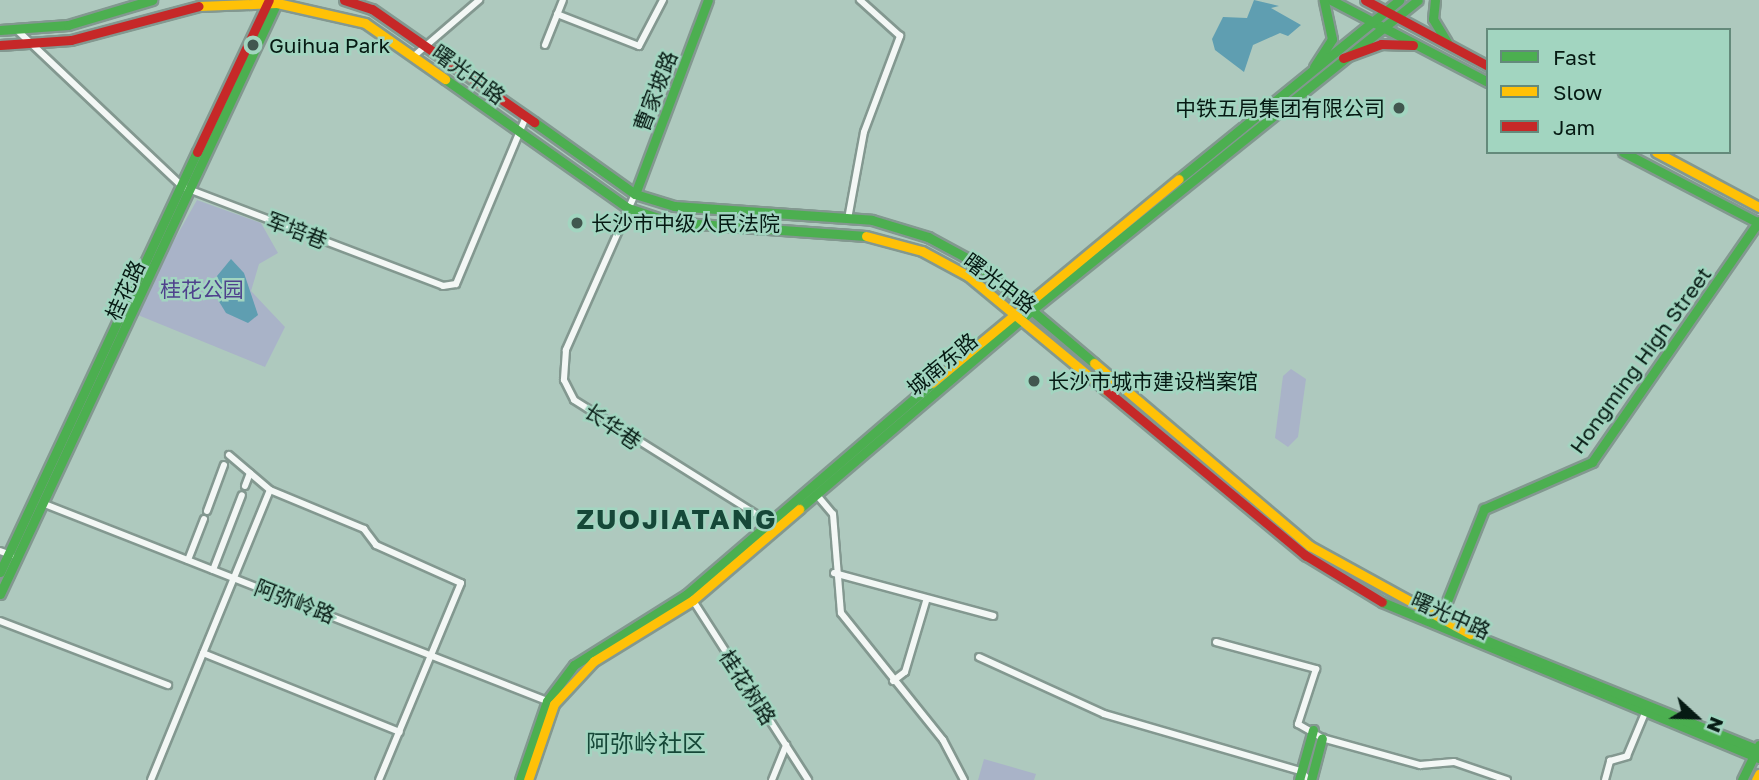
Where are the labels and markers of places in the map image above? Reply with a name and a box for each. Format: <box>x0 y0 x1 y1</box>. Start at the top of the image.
place label: Guihua Park <box>269 32 390 58</box>
marker: Guihua Park <box>243 35 263 55</box>
place label: 中铁五局集团有限公司 <box>1175 95 1385 121</box>
marker: 中铁五局集团有限公司 <box>1391 100 1407 116</box>
place label: 长沙市中级人民法院 <box>591 210 780 236</box>
marker: 长沙市中级人民法院 <box>569 215 585 231</box>
place label: 长沙市城市建设档案馆 <box>1048 368 1258 394</box>
marker: 长沙市城市建设档案馆 <box>1026 373 1042 389</box>

